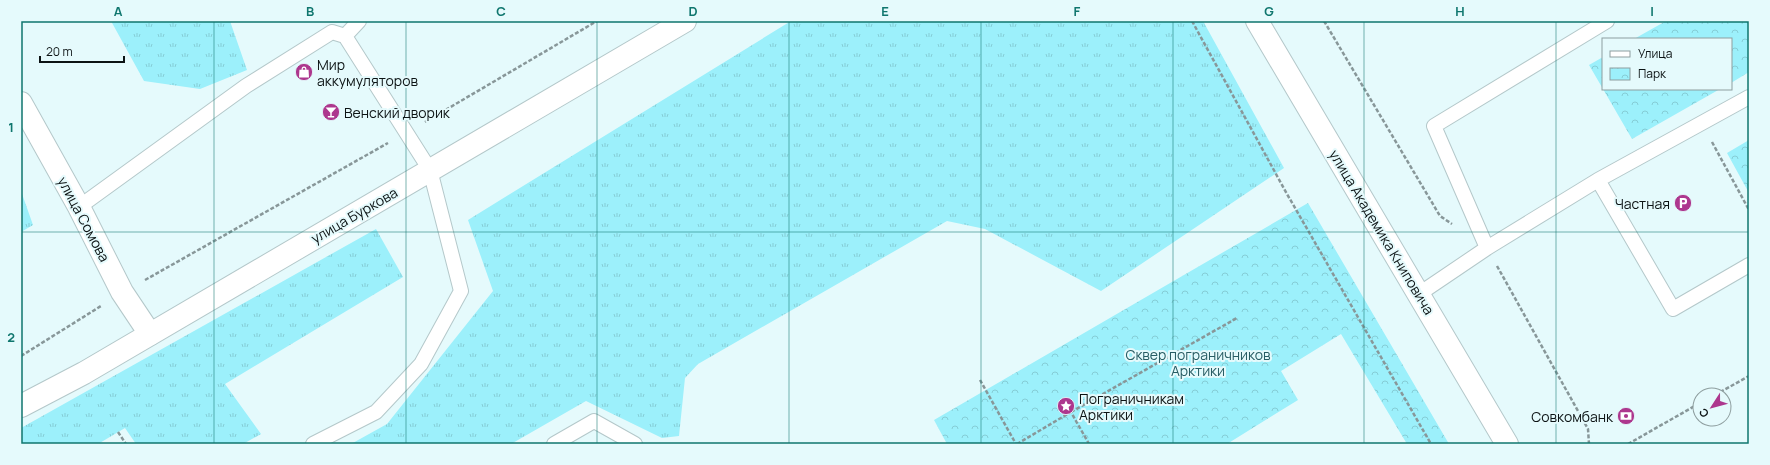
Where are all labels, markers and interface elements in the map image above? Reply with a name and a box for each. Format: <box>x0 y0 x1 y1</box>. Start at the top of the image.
text: A <box>114 2 123 20</box>
text: B <box>306 2 314 20</box>
text: C <box>496 2 506 20</box>
text: D <box>688 2 698 20</box>
text: E <box>881 2 889 20</box>
text: F <box>1074 2 1081 20</box>
text: G <box>1264 2 1274 20</box>
text: H <box>1455 2 1465 20</box>
text: I <box>1650 2 1654 20</box>
scale bar <box>40 38 124 64</box>
legend <box>1602 38 1732 90</box>
text: 20 m <box>46 43 73 60</box>
text: Улица <box>1638 45 1672 62</box>
place label: Мир аккумуляторов <box>317 55 418 90</box>
shop icon: Мир аккумуляторов <box>294 62 314 82</box>
text: Парк <box>1638 65 1667 82</box>
bar icon: Венский дворик <box>321 102 341 122</box>
place label: Венский дворик <box>344 103 451 122</box>
text: 1 <box>8 118 14 136</box>
street label: улица Академика Книповича <box>1325 146 1439 318</box>
street label: улица Сомова <box>54 173 114 265</box>
street label: улица Буркова <box>307 183 401 247</box>
parking icon: Частная <box>1673 193 1693 213</box>
place label: Частная <box>1615 194 1670 213</box>
text: 2 <box>7 328 15 346</box>
park label: Сквер пограничников Арктики <box>1125 345 1271 380</box>
north arrow <box>1692 387 1732 427</box>
place label: Пограничникам Арктики <box>1079 389 1184 424</box>
place icon: Пограничникам Арктики <box>1056 396 1076 416</box>
text: С <box>1695 405 1712 421</box>
bank icon: Совкомбанк <box>1616 406 1636 426</box>
place label: Совкомбанк <box>1531 407 1614 426</box>

